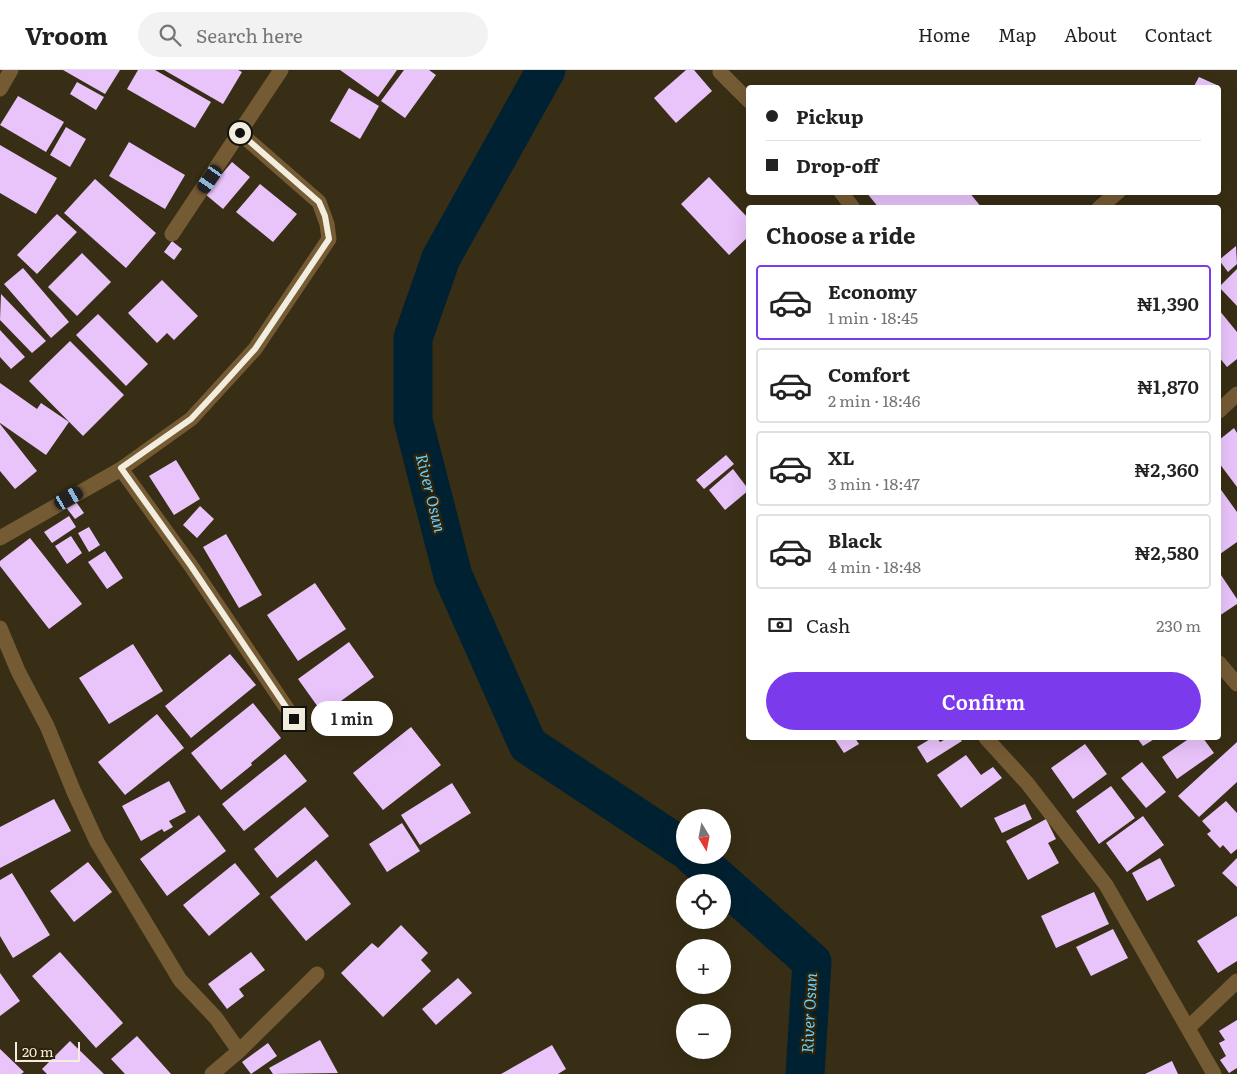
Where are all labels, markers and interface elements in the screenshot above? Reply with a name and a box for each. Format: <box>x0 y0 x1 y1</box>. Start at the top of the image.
search box <box>138 12 488 57</box>
text: Vroom <box>25 17 108 52</box>
icon: search <box>156 21 184 49</box>
text: Search here <box>196 21 303 49</box>
text: Home <box>918 21 970 48</box>
text: Map <box>998 21 1036 48</box>
text: About <box>1064 21 1117 48</box>
text: Contact <box>1145 21 1212 48</box>
text: Pickup <box>796 102 864 130</box>
route start <box>229 122 251 144</box>
text: Drop-off <box>796 151 879 179</box>
car <box>195 162 224 196</box>
text: Choose a ride <box>766 218 915 251</box>
text: Economy <box>828 277 917 305</box>
icon: car <box>768 280 813 325</box>
text: ₦1,390 <box>1137 289 1199 317</box>
text: 1 min · 18:45 <box>828 305 918 329</box>
text: Comfort <box>828 360 910 388</box>
icon: car <box>768 363 813 408</box>
text: ₦1,870 <box>1137 372 1199 400</box>
text: 2 min · 18:46 <box>828 388 920 412</box>
text: XL <box>828 443 855 471</box>
icon: car <box>768 446 813 491</box>
water label: River Osun <box>411 451 453 535</box>
text: ₦2,360 <box>1134 455 1199 483</box>
text: 3 min · 18:47 <box>828 471 920 495</box>
car <box>52 484 85 512</box>
text: Black <box>828 526 882 554</box>
icon: car <box>768 529 813 574</box>
text: ₦2,580 <box>1135 538 1199 566</box>
text: 4 min · 18:48 <box>828 554 921 578</box>
icon: cash <box>766 611 794 639</box>
text: Cash <box>806 611 850 639</box>
text: 230 m <box>1156 613 1201 637</box>
button: Confirm <box>766 672 1201 730</box>
callout: 1 min <box>312 702 394 736</box>
text: 1 min <box>331 706 373 730</box>
route end <box>283 708 305 730</box>
north arrow <box>676 809 731 864</box>
map controls <box>676 809 731 1059</box>
button: locate <box>676 874 731 929</box>
button: + <box>676 939 731 994</box>
water label: River Osun <box>794 972 822 1054</box>
button: − <box>676 1004 731 1059</box>
scale bar <box>15 1039 80 1062</box>
text: 20 m <box>22 1041 54 1061</box>

